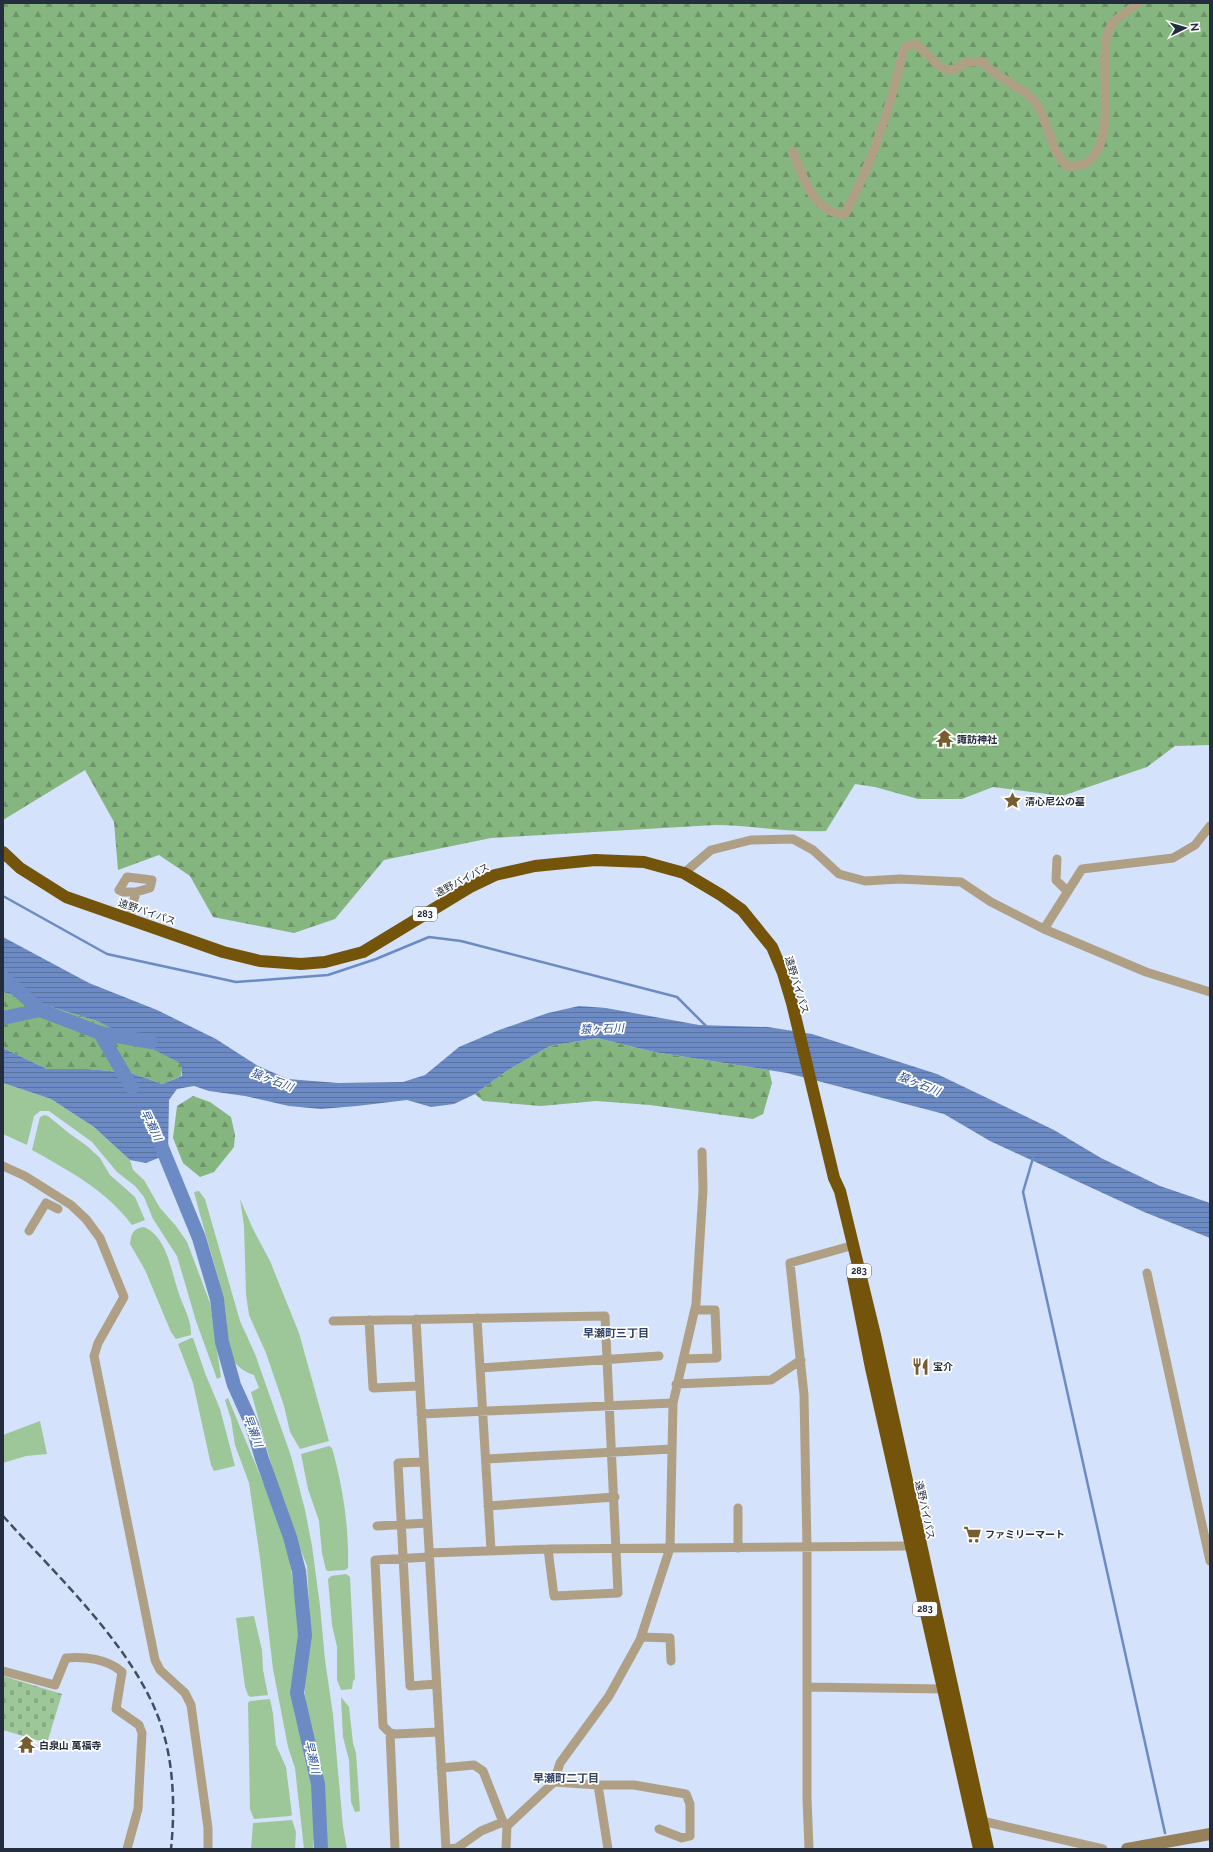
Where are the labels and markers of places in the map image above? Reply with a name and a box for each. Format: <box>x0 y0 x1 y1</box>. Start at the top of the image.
temple icon: 諏訪神社 <box>934 729 954 749</box>
place label: 諏訪神社 <box>957 734 998 745</box>
place icon: 清心尼公の墓 <box>1002 791 1022 811</box>
place label: 清心尼公の墓 <box>1025 796 1085 807</box>
restaurant icon: 宝介 <box>910 1356 930 1376</box>
place label: 宝介 <box>933 1361 953 1372</box>
supermarket icon: ファミリーマート <box>962 1524 982 1544</box>
place label: ファミリーマート <box>985 1529 1065 1540</box>
temple icon: 白泉山 萬福寺 <box>16 1735 36 1755</box>
place label: 白泉山 萬福寺 <box>39 1740 101 1751</box>

